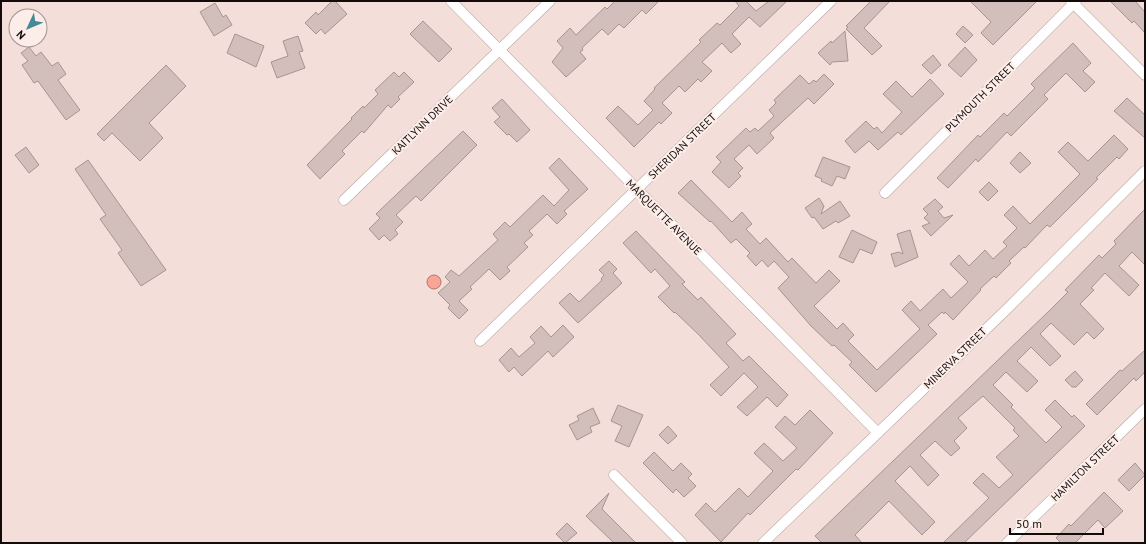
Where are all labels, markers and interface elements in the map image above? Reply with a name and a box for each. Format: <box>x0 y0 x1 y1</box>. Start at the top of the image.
north arrow <box>8 8 48 48</box>
text: N <box>13 27 28 42</box>
street label: PLYMOUTH STREET <box>942 59 1018 135</box>
street label: KAITLYNN DRIVE <box>388 92 456 158</box>
street label: SHERIDAN STREET <box>645 110 719 182</box>
street label: MARQUETTE AVENUE <box>623 176 705 258</box>
street label: MINERVA STREET <box>921 324 989 392</box>
street label: HAMILTON STREET <box>1048 432 1122 504</box>
scale bar <box>1010 510 1103 536</box>
text: 50 m <box>1016 516 1042 531</box>

